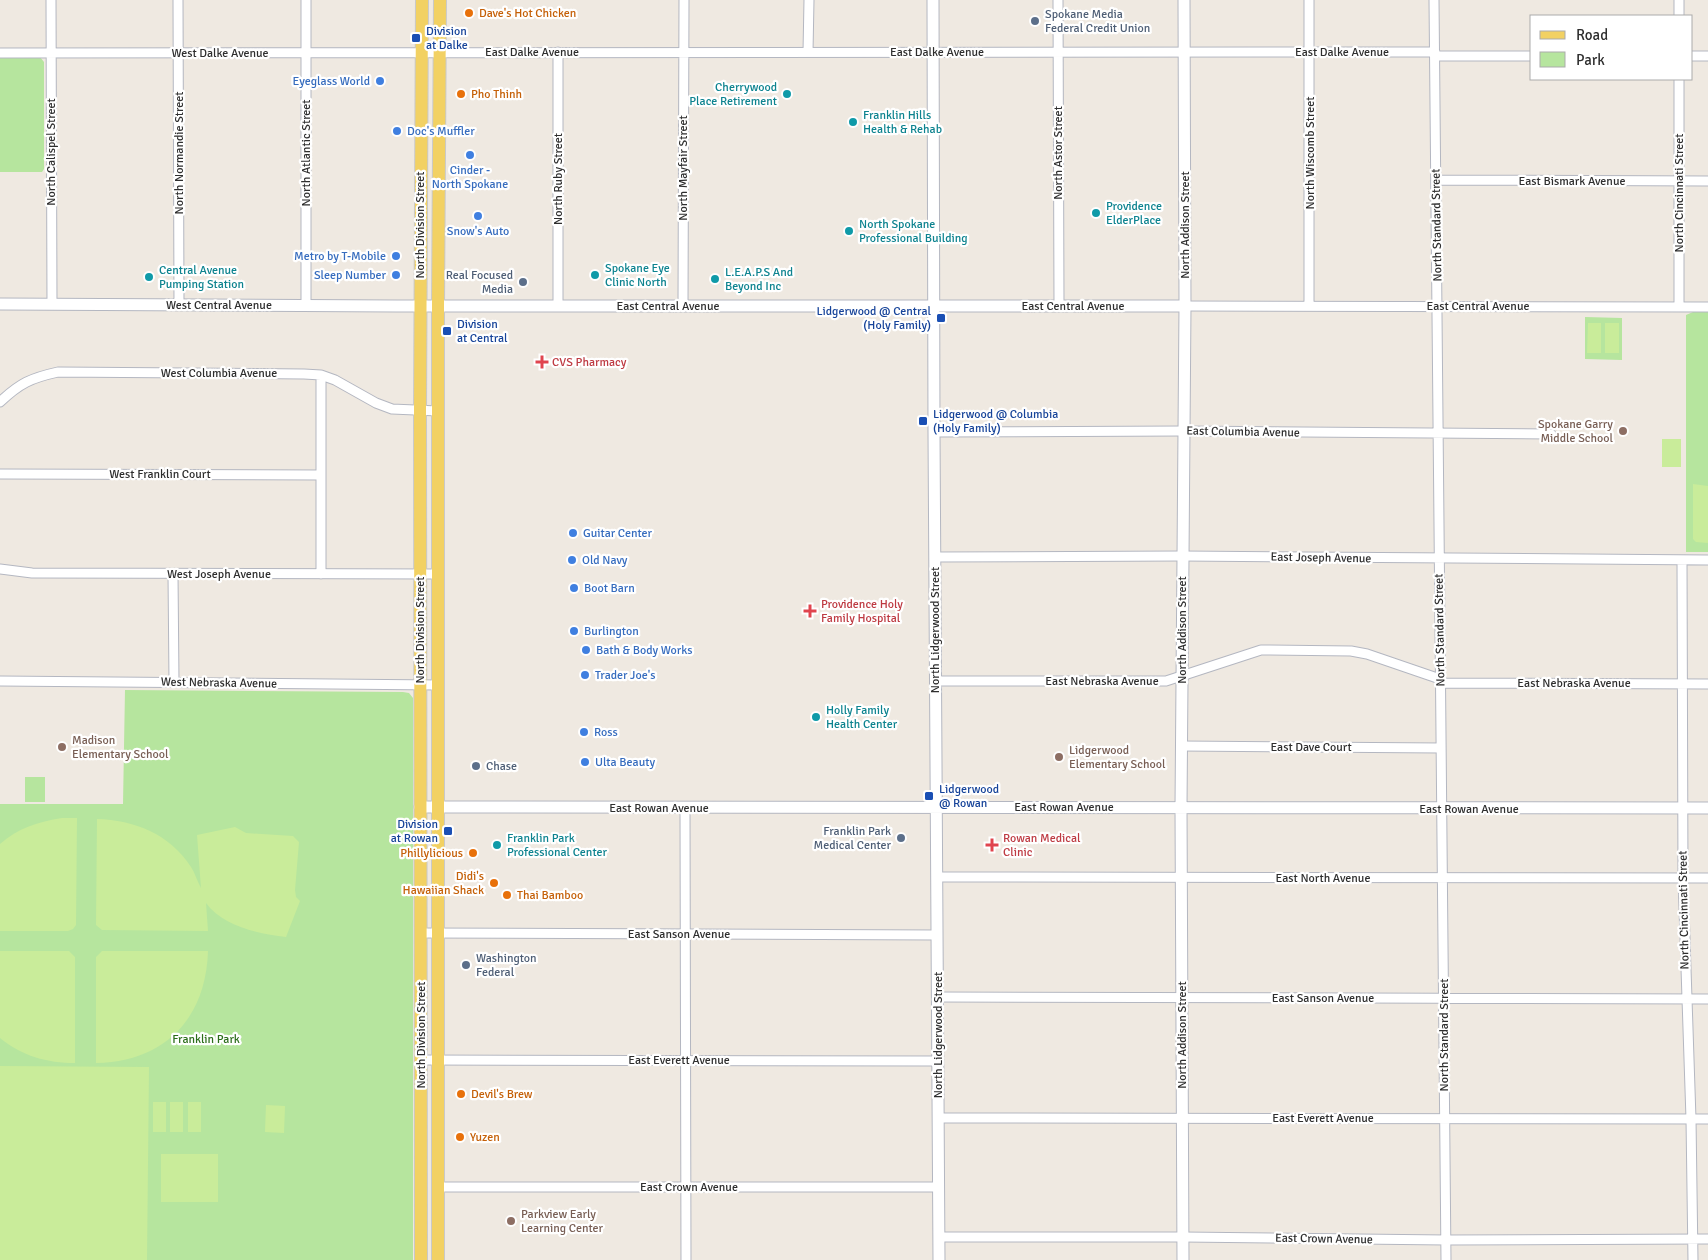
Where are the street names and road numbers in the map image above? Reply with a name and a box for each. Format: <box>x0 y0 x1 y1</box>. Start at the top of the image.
street label: East Dalke Avenue <box>485 45 579 60</box>
street label: East Dalke Avenue <box>890 45 984 60</box>
street label: East Dalke Avenue <box>1295 45 1389 60</box>
street label: West Dalke Avenue <box>171 46 269 61</box>
street label: North Normandie Street <box>172 92 187 214</box>
street label: North Wiscomb Street <box>1303 97 1318 209</box>
street label: North Calispel Street <box>44 98 59 206</box>
street label: North Atlantic Street <box>299 99 314 207</box>
street label: North Astor Street <box>1051 106 1066 200</box>
street label: North Mayfair Street <box>676 115 691 221</box>
street label: North Ruby Street <box>551 133 566 225</box>
street label: North Cincinnati Street <box>1672 133 1687 253</box>
street label: North Standard Street <box>1429 168 1445 282</box>
street label: North Division Street <box>413 171 428 279</box>
street label: North Addison Street <box>1178 171 1193 279</box>
street label: East Bismark Avenue <box>1519 174 1625 189</box>
street label: West Central Avenue <box>166 298 272 313</box>
street label: East Central Avenue <box>617 299 719 314</box>
street label: East Central Avenue <box>1022 299 1124 314</box>
street label: East Central Avenue <box>1427 299 1529 314</box>
street label: West Columbia Avenue <box>161 366 277 381</box>
street label: East Columbia Avenue <box>1186 424 1300 440</box>
street label: West Franklin Court <box>109 467 211 482</box>
street label: East Joseph Avenue <box>1270 550 1372 566</box>
street label: West Joseph Avenue <box>167 567 271 582</box>
street label: North Lidgerwood Street <box>928 567 943 693</box>
street label: North Standard Street <box>1432 573 1448 687</box>
street label: North Division Street <box>413 576 428 684</box>
street label: North Addison Street <box>1175 576 1190 684</box>
street label: West Nebraska Avenue <box>161 674 277 692</box>
street label: East Nebraska Avenue <box>1045 674 1159 689</box>
street label: East Nebraska Avenue <box>1517 676 1631 691</box>
street label: East Dave Court <box>1270 740 1352 755</box>
street label: East Rowan Avenue <box>1014 800 1114 815</box>
street label: East Rowan Avenue <box>609 801 709 816</box>
street label: East Rowan Avenue <box>1419 802 1519 817</box>
street label: North Cincinnati Street <box>1675 850 1693 970</box>
street label: East North Avenue <box>1276 871 1370 886</box>
street label: East Sanson Avenue <box>628 927 730 942</box>
street label: North Lidgerwood Street <box>931 972 946 1098</box>
street label: North Standard Street <box>1437 979 1452 1091</box>
street label: North Division Street <box>414 981 429 1089</box>
street label: North Addison Street <box>1175 981 1190 1089</box>
street label: East Sanson Avenue <box>1272 991 1374 1006</box>
street label: East Everett Avenue <box>628 1053 730 1068</box>
street label: East Everett Avenue <box>1272 1111 1374 1126</box>
street label: East Crown Avenue <box>640 1180 738 1195</box>
street label: East Crown Avenue <box>1275 1231 1373 1247</box>

